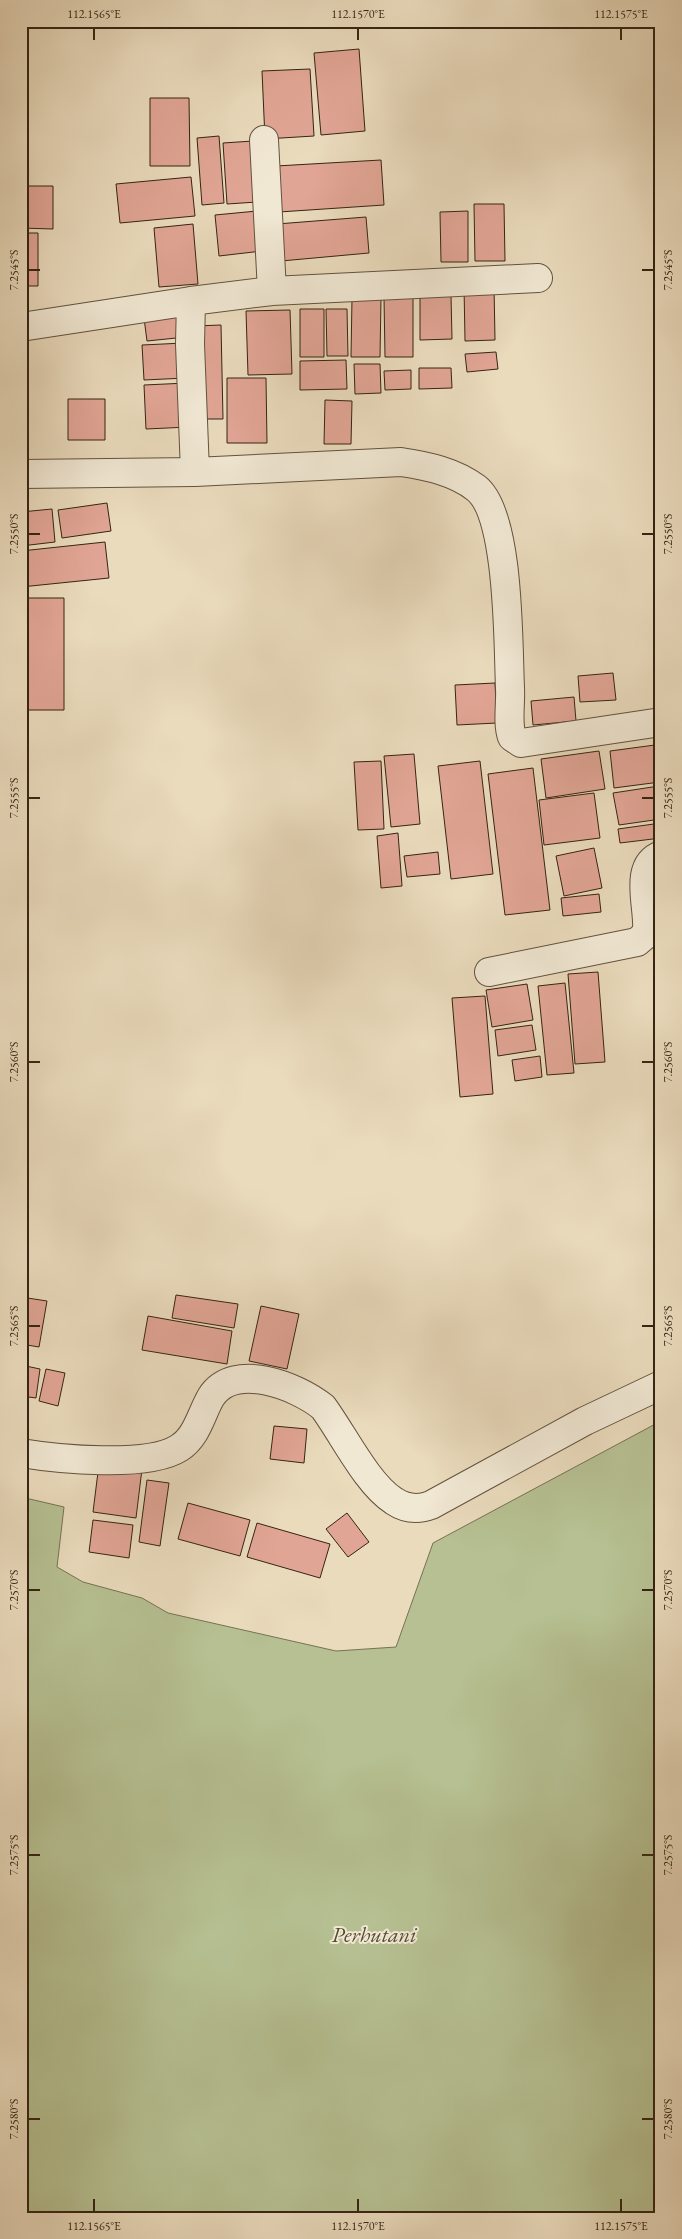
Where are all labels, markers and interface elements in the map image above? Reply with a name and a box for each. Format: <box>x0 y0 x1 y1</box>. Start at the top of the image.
text: 112.1565°E <box>67 6 121 22</box>
text: 112.1570°E <box>331 6 385 22</box>
text: 112.1575°E <box>594 6 648 22</box>
text: 7.2545°S <box>6 249 22 290</box>
text: 7.2545°S <box>660 249 676 290</box>
text: 7.2550°S <box>6 513 22 554</box>
text: 7.2550°S <box>660 513 676 554</box>
text: 7.2555°S <box>6 777 22 818</box>
text: 7.2555°S <box>660 777 676 818</box>
text: 7.2560°S <box>6 1041 22 1082</box>
text: 7.2560°S <box>660 1041 676 1082</box>
text: 7.2565°S <box>6 1305 22 1346</box>
text: 7.2565°S <box>660 1305 676 1346</box>
text: 7.2570°S <box>6 1569 22 1610</box>
text: 7.2570°S <box>660 1569 676 1610</box>
text: 7.2575°S <box>6 1834 22 1875</box>
text: 7.2575°S <box>660 1834 676 1875</box>
park label: Perhutani <box>331 1920 418 1949</box>
text: 7.2580°S <box>6 2098 22 2139</box>
text: 7.2580°S <box>660 2098 676 2139</box>
text: 112.1565°E <box>67 2218 121 2234</box>
text: 112.1570°E <box>331 2218 385 2234</box>
text: 112.1575°E <box>594 2218 648 2234</box>

